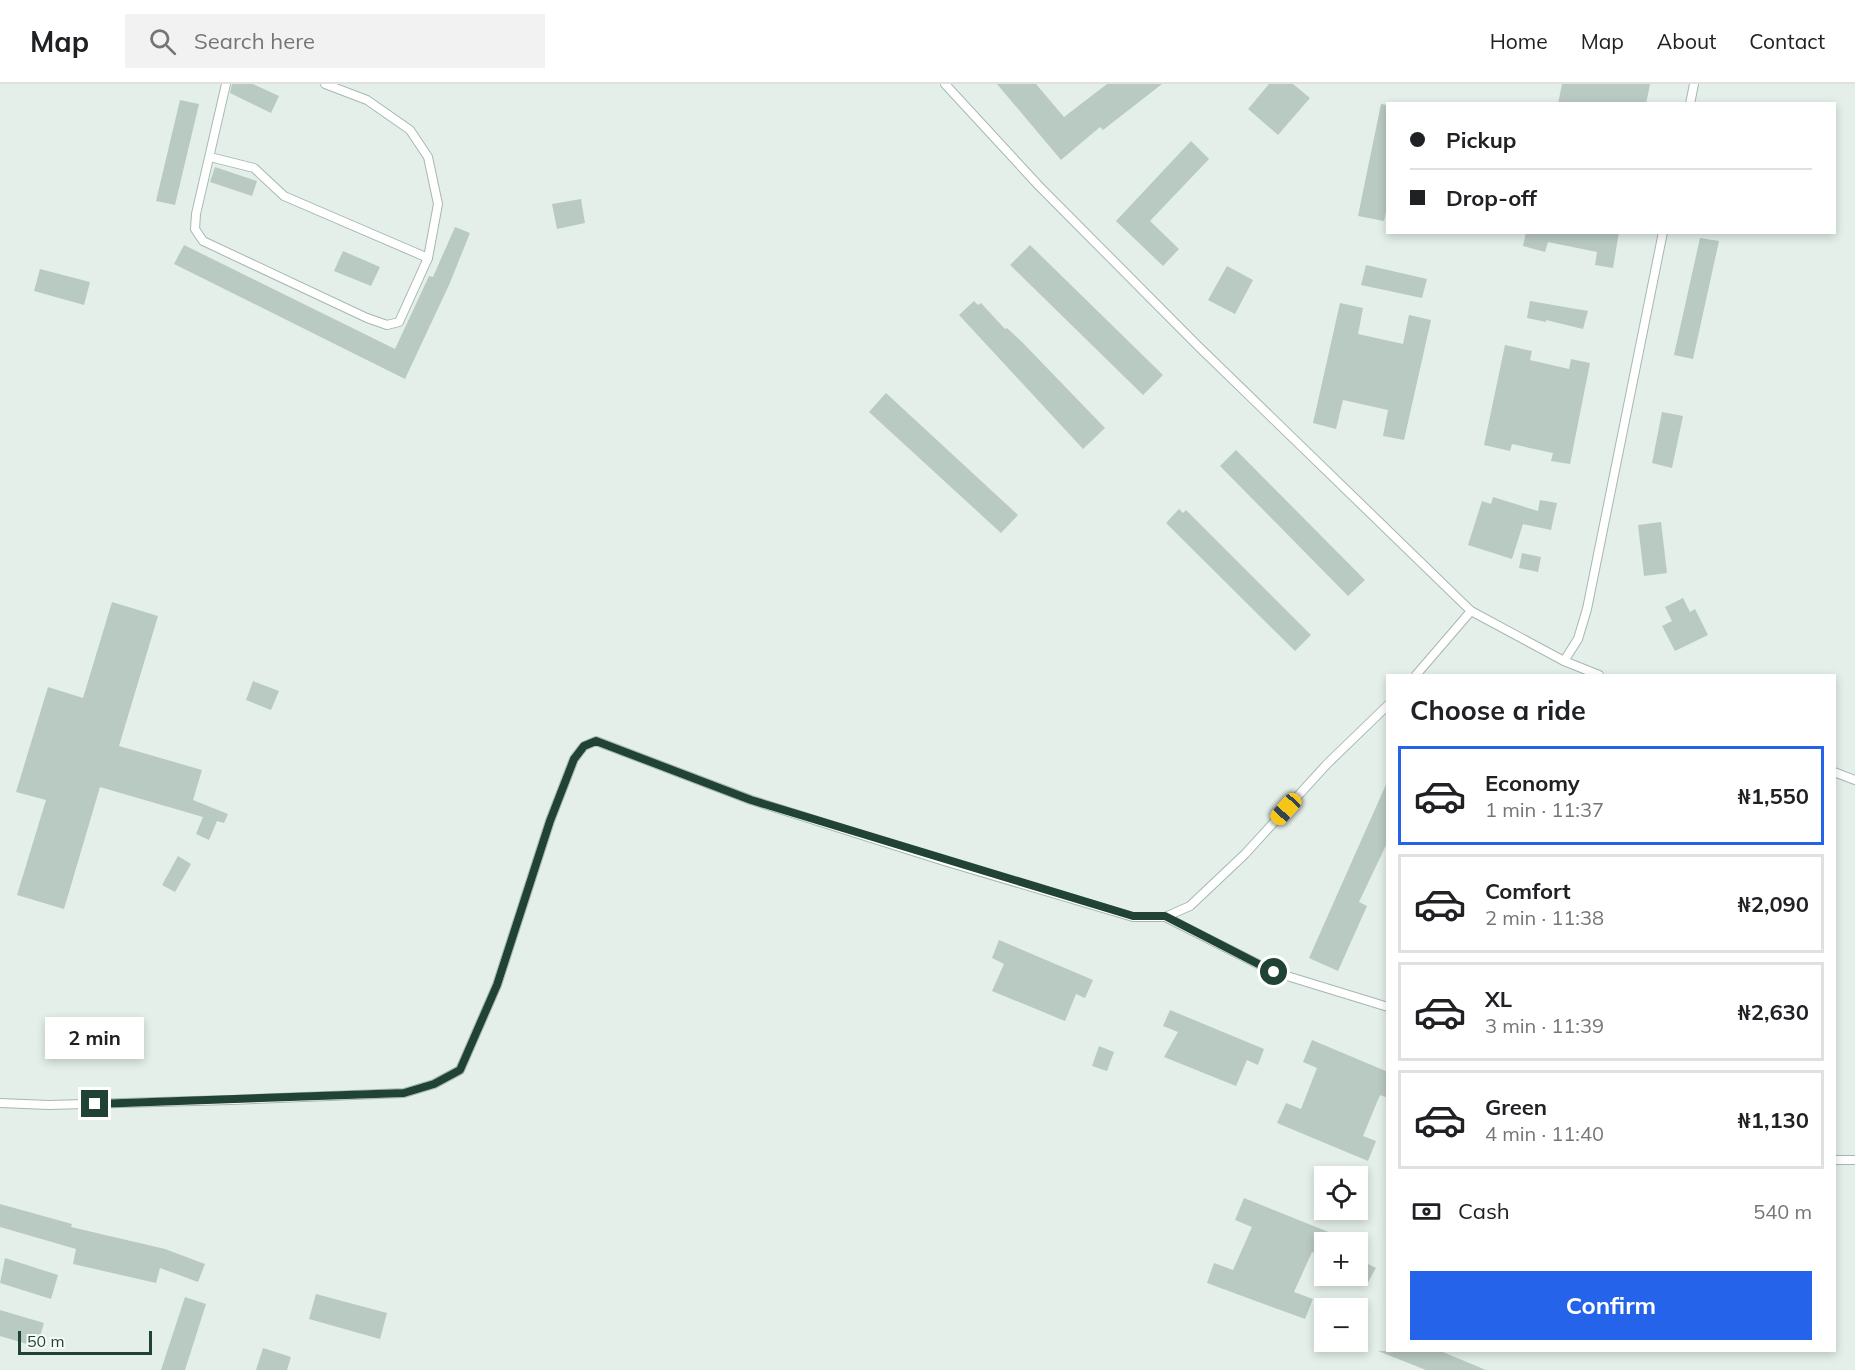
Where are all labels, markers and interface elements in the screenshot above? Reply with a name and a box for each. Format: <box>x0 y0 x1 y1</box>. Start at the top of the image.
search box <box>125 14 545 68</box>
text: Map <box>30 24 89 59</box>
icon: search <box>146 25 179 58</box>
text: Search here <box>194 27 315 55</box>
text: Home <box>1490 28 1548 54</box>
text: Map <box>1581 28 1624 54</box>
text: About <box>1657 28 1716 54</box>
text: Contact <box>1749 28 1825 54</box>
text: Pickup <box>1446 126 1516 154</box>
text: Drop-off <box>1446 184 1537 212</box>
text: Choose a ride <box>1410 693 1586 727</box>
icon: car <box>1413 769 1467 823</box>
text: Economy <box>1485 769 1580 797</box>
text: ₦1,550 <box>1738 782 1809 810</box>
car <box>1267 790 1305 828</box>
text: 1 min · 11:37 <box>1485 797 1604 822</box>
icon: car <box>1413 877 1467 931</box>
text: Comfort <box>1485 877 1571 905</box>
text: ₦2,090 <box>1738 890 1809 918</box>
text: 2 min · 11:38 <box>1485 905 1604 930</box>
route start <box>1260 958 1287 985</box>
icon: car <box>1413 985 1467 1039</box>
text: XL <box>1485 985 1512 1013</box>
text: ₦2,630 <box>1738 998 1809 1026</box>
text: 3 min · 11:39 <box>1485 1013 1604 1038</box>
callout: 2 min <box>46 1017 144 1059</box>
text: 2 min <box>68 1025 121 1050</box>
route end <box>81 1090 108 1117</box>
icon: car <box>1413 1093 1467 1147</box>
text: Green <box>1485 1093 1547 1121</box>
text: ₦1,130 <box>1738 1106 1809 1134</box>
text: 4 min · 11:40 <box>1485 1121 1604 1146</box>
map controls <box>1314 1166 1368 1352</box>
button: locate <box>1314 1166 1368 1220</box>
icon: cash <box>1410 1195 1443 1228</box>
text: Cash <box>1458 1197 1510 1225</box>
text: 540 m <box>1753 1199 1812 1224</box>
button: + <box>1314 1232 1368 1286</box>
button: Confirm <box>1410 1271 1812 1340</box>
button: − <box>1314 1298 1368 1352</box>
scale bar <box>18 1328 152 1356</box>
text: 50 m <box>27 1331 64 1351</box>

